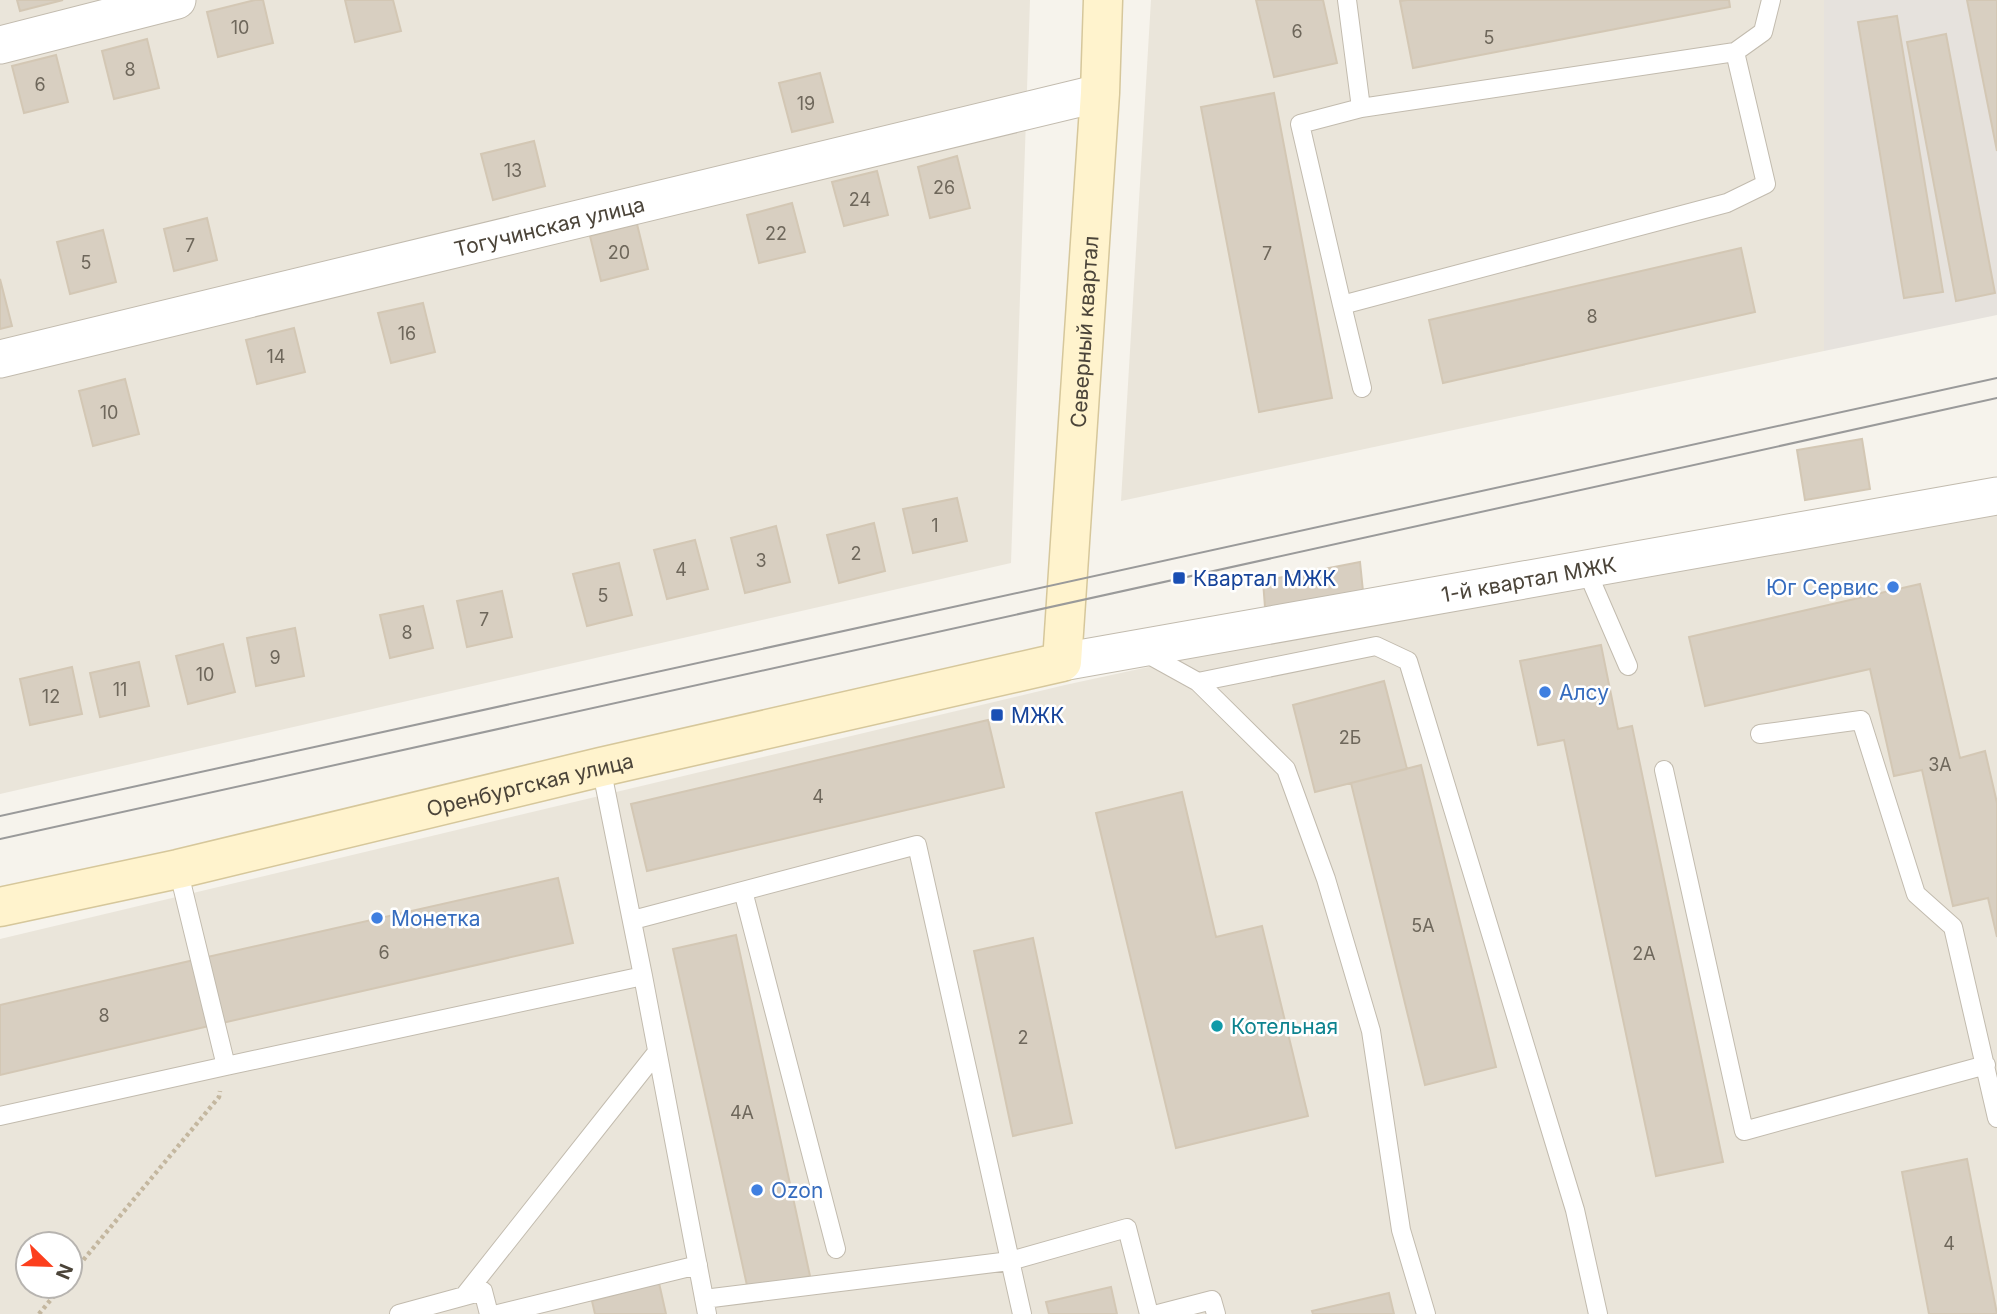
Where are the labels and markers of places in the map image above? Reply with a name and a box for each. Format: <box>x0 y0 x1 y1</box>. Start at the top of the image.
place label: Квартал МЖК <box>1193 566 1336 591</box>
marker: Квартал МЖК <box>1171 570 1187 586</box>
place label: Юг Сервис <box>1766 575 1879 600</box>
marker: Юг Сервис <box>1885 579 1901 595</box>
place label: Алсу <box>1559 680 1609 705</box>
marker: Алсу <box>1537 684 1553 700</box>
place label: МЖК <box>1011 703 1064 728</box>
marker: МЖК <box>989 707 1005 723</box>
place label: Монетка <box>391 906 481 931</box>
marker: Монетка <box>369 910 385 926</box>
place label: Котельная <box>1231 1014 1338 1039</box>
marker: Котельная <box>1209 1018 1225 1034</box>
place label: Ozon <box>771 1178 823 1203</box>
marker: Ozon <box>749 1182 765 1198</box>

